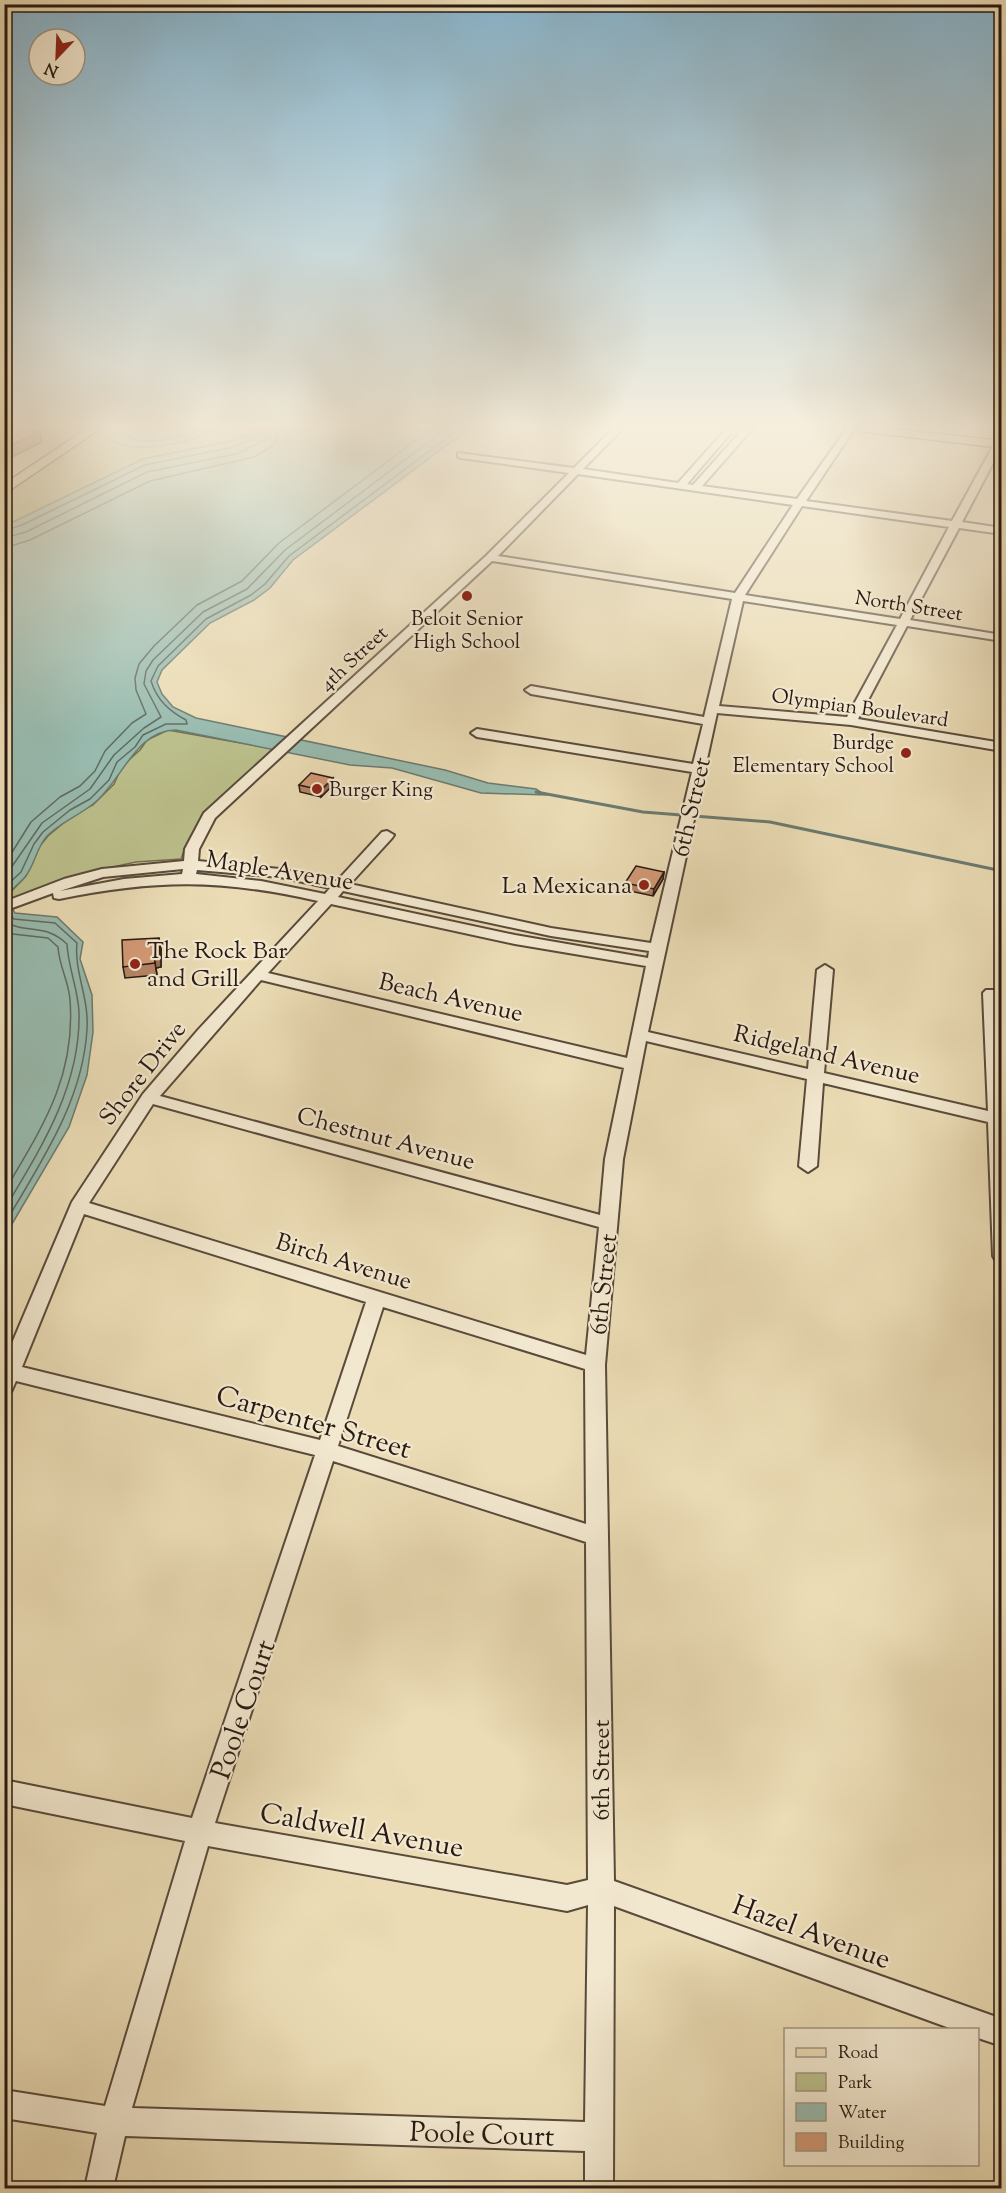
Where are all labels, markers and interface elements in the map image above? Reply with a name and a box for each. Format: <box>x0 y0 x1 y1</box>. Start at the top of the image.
north arrow <box>27 27 87 87</box>
text: N <box>42 55 62 82</box>
street label: North Street <box>853 585 965 630</box>
marker: Beloit Senior High School <box>460 589 474 603</box>
place label: Beloit Senior High School <box>411 606 523 658</box>
street label: 4th Street <box>314 620 396 699</box>
street label: Olympian Boulevard <box>769 683 950 736</box>
place label: Burdge Elementary School <box>733 730 894 782</box>
marker: Burdge Elementary School <box>899 746 913 760</box>
street label: 6th Street <box>665 754 721 861</box>
place label: Burger King <box>329 777 433 806</box>
marker: Burger King <box>310 782 324 796</box>
street label: Maple Avenue <box>203 844 356 900</box>
place label: La Mexicana <box>502 870 632 904</box>
marker: La Mexicana <box>637 878 651 892</box>
place label: The Rock Bar and Grill <box>147 935 287 997</box>
marker: The Rock Bar and Grill <box>128 957 142 971</box>
street label: Beach Avenue <box>375 966 526 1032</box>
street label: Shore Drive <box>92 1015 195 1134</box>
street label: Ridgeland Avenue <box>730 1018 923 1094</box>
street label: Chestnut Avenue <box>293 1100 478 1180</box>
street label: Birch Avenue <box>271 1226 416 1300</box>
street label: 6th Street <box>583 1232 627 1336</box>
street label: Carpenter Street <box>211 1377 416 1471</box>
street label: Poole Court <box>202 1635 287 1785</box>
street label: 6th Street <box>586 1719 620 1821</box>
street label: Caldwell Avenue <box>256 1794 467 1870</box>
street label: Hazel Avenue <box>726 1887 896 1981</box>
legend <box>784 2028 979 2166</box>
text: Road <box>838 2041 878 2067</box>
text: Park <box>838 2071 873 2097</box>
text: Water <box>838 2101 887 2127</box>
street label: Poole Court <box>409 2113 555 2159</box>
text: Building <box>838 2131 904 2157</box>

